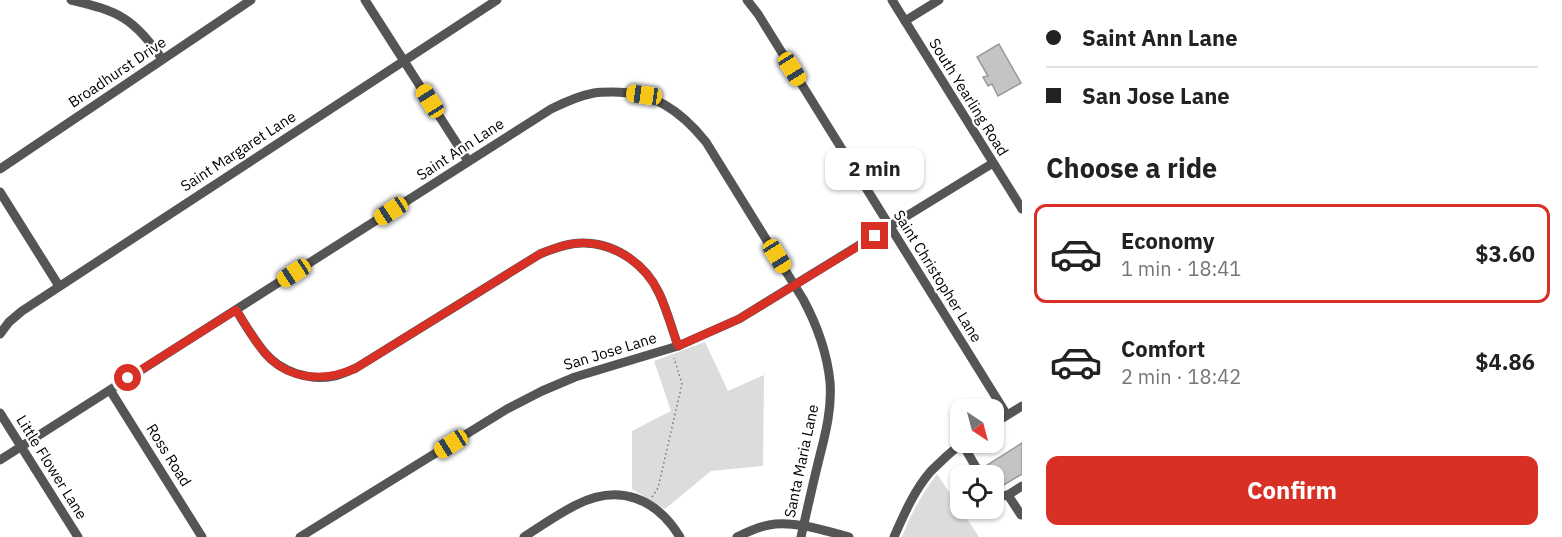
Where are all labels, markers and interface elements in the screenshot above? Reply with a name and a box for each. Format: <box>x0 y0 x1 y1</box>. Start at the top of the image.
text: Saint Ann Lane <box>1082 23 1238 52</box>
street label: Broadhurst Drive <box>65 32 169 112</box>
street label: South Yearling Road <box>925 35 1013 159</box>
car <box>775 49 809 89</box>
car <box>413 81 447 121</box>
text: San Jose Lane <box>1082 81 1230 110</box>
car <box>625 84 663 106</box>
street label: Saint Margaret Lane <box>177 107 299 195</box>
street label: Saint Ann Lane <box>413 114 507 184</box>
callout: 2 min <box>826 149 924 191</box>
text: Choose a ride <box>1046 150 1217 185</box>
text: 2 min <box>848 155 901 182</box>
car <box>371 194 411 228</box>
street label: Saint Christopher Lane <box>890 206 986 346</box>
route end <box>861 222 888 249</box>
text: Economy <box>1121 226 1215 255</box>
icon: car <box>1049 227 1103 281</box>
car <box>760 236 794 276</box>
text: $3.60 <box>1475 239 1535 268</box>
text: 1 min · 18:41 <box>1121 255 1241 282</box>
car <box>274 256 314 290</box>
street label: San Jose Lane <box>561 328 659 374</box>
text: Comfort <box>1121 334 1205 363</box>
icon: car <box>1049 335 1103 389</box>
text: $4.86 <box>1475 347 1535 376</box>
text: 2 min · 18:42 <box>1121 363 1241 390</box>
route start <box>114 364 141 391</box>
north arrow <box>950 399 1004 453</box>
map controls <box>950 399 1004 519</box>
street label: Santa Maria Lane <box>780 403 822 519</box>
street label: Little Flower Lane <box>12 411 92 523</box>
street label: Ross Road <box>142 420 196 490</box>
car <box>431 427 471 461</box>
button: Confirm <box>1046 456 1538 525</box>
button: locate <box>950 465 1004 519</box>

